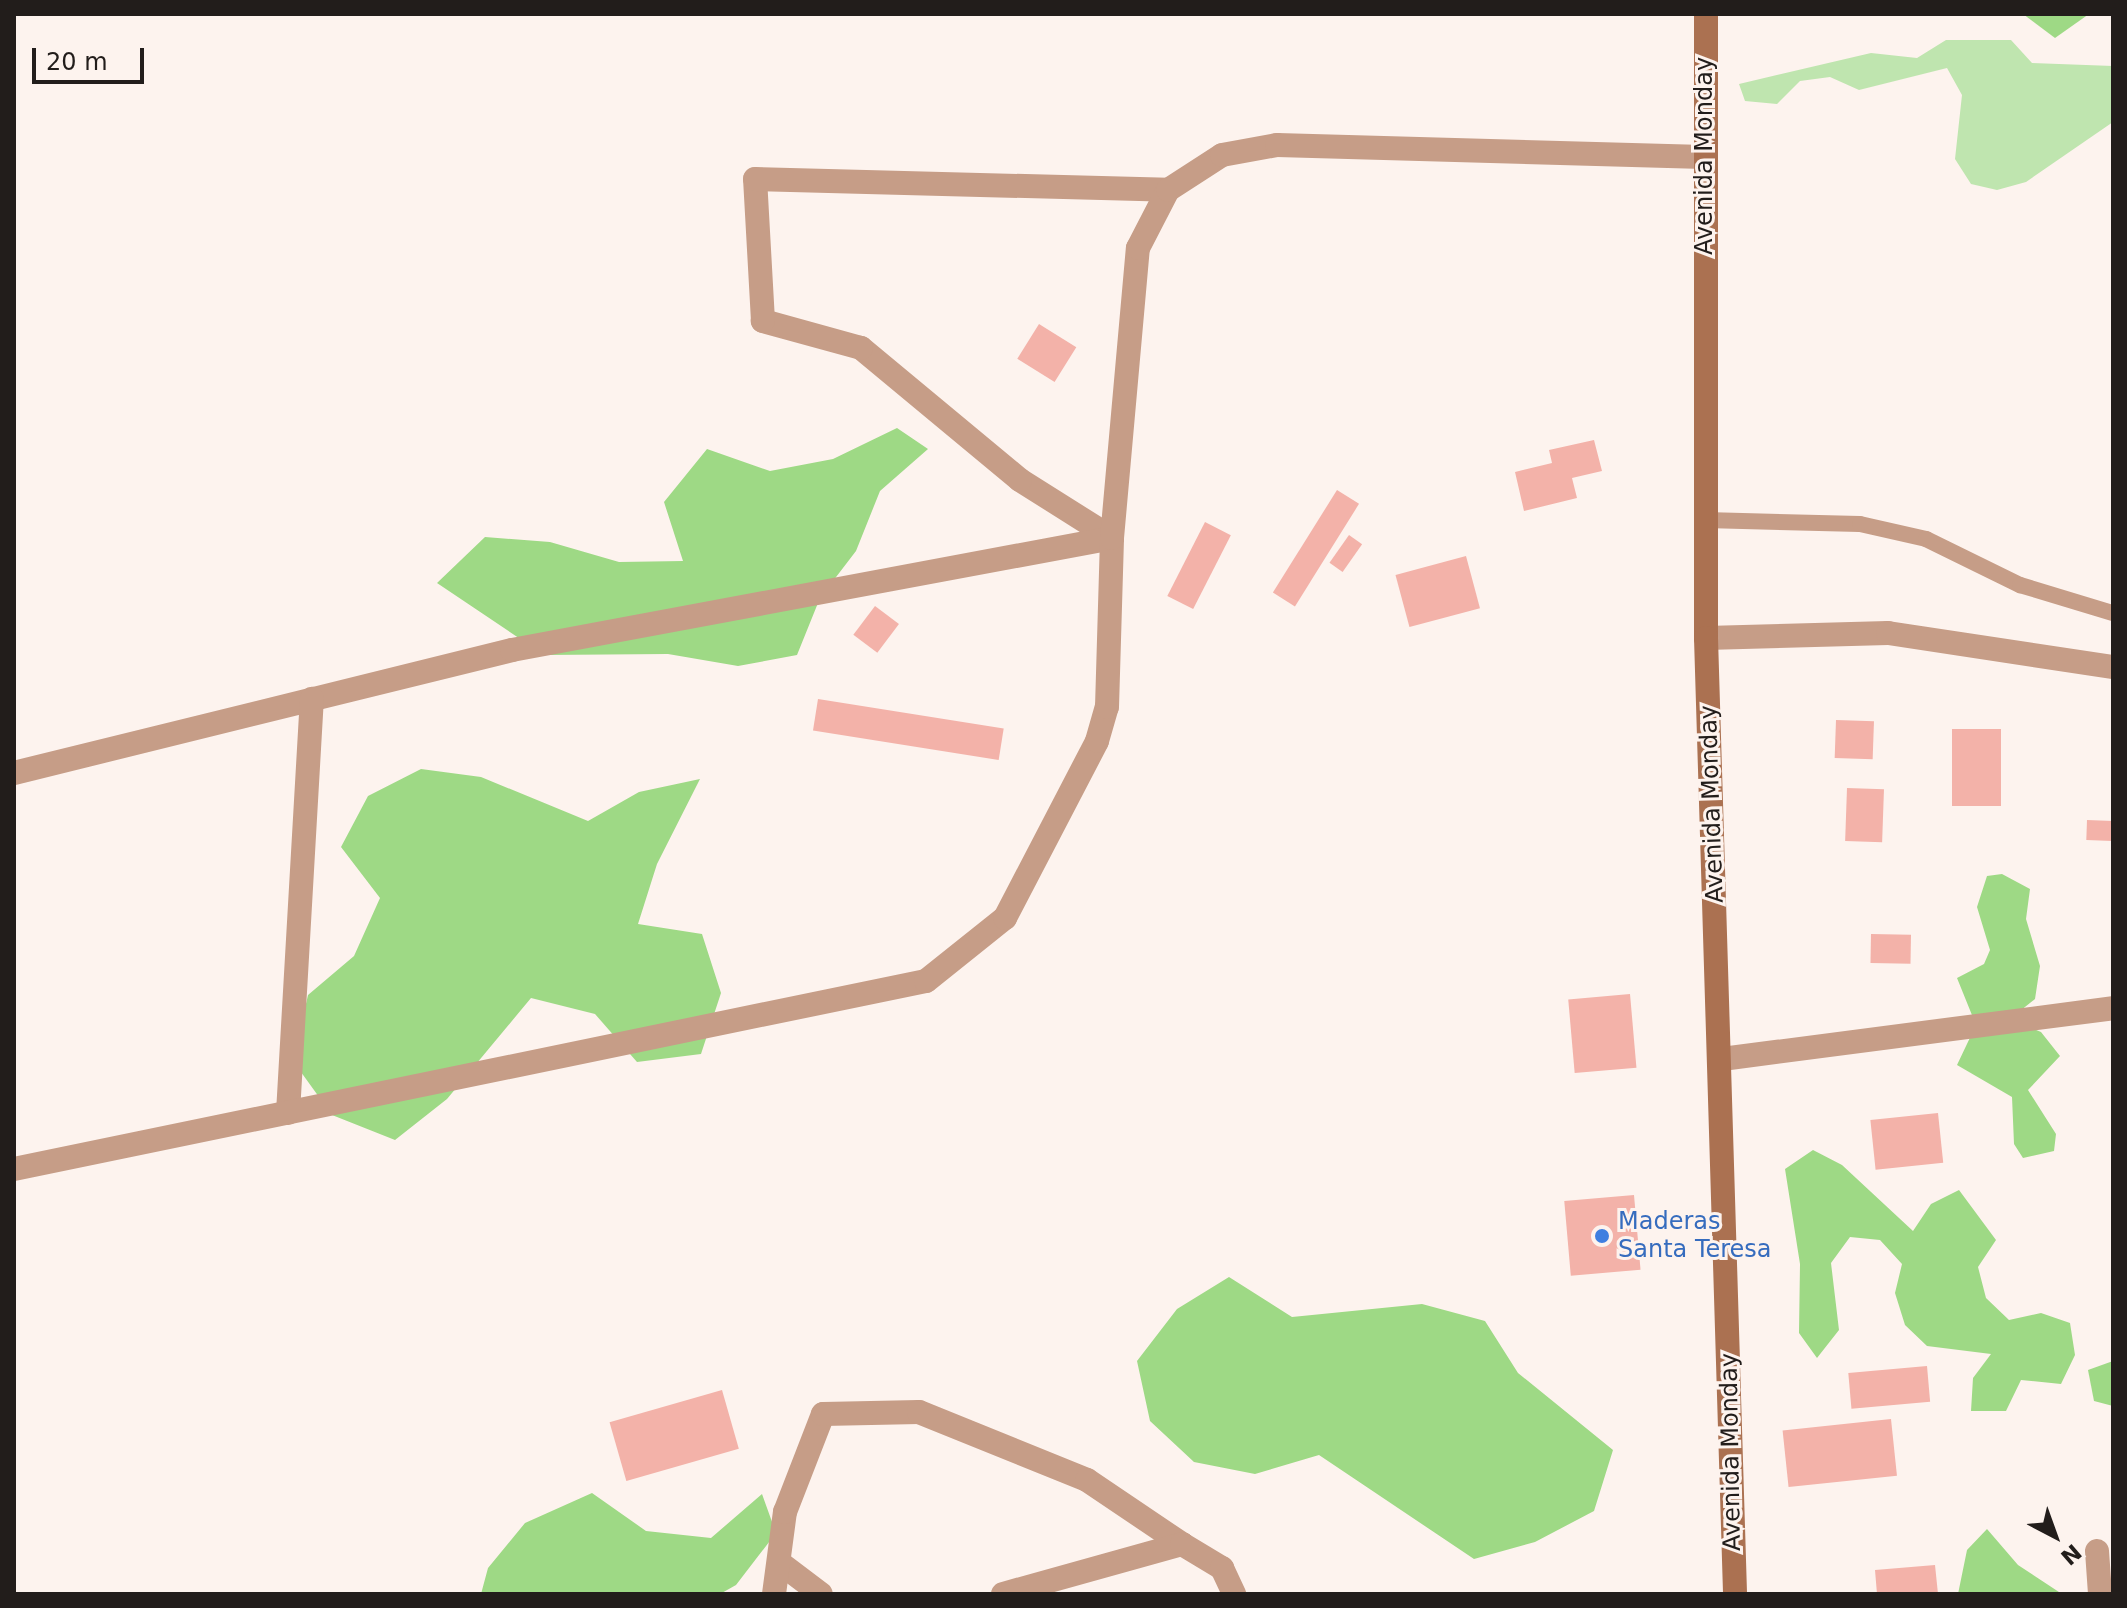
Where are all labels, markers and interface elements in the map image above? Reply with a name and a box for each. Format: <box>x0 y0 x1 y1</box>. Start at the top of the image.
scale bar <box>36 32 148 82</box>
text: 20 m <box>46 48 108 76</box>
street label: Avenida Monday <box>1691 57 1719 255</box>
street label: Avenida Monday <box>1694 704 1730 904</box>
place label: Maderas Santa Teresa <box>1618 1208 1772 1264</box>
marker: Maderas Santa Teresa <box>1593 1227 1611 1245</box>
street label: Avenida Monday <box>1715 1353 1747 1551</box>
north arrow <box>2015 1496 2095 1576</box>
text: N <box>2056 1539 2086 1570</box>

